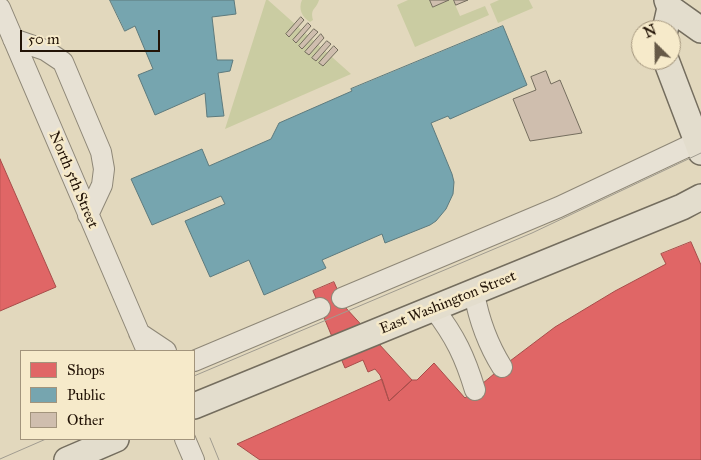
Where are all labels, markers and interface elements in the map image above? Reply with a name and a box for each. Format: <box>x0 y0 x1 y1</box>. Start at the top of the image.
scale bar <box>22 20 162 52</box>
north arrow <box>631 20 681 70</box>
text: N <box>642 22 659 42</box>
text: 50 m <box>28 30 60 48</box>
street label: North 5th Street <box>44 129 102 231</box>
street label: East Washington Street <box>377 267 519 339</box>
legend <box>20 350 195 440</box>
text: Shops <box>67 361 105 379</box>
text: Public <box>67 386 105 404</box>
text: Other <box>67 411 104 429</box>

